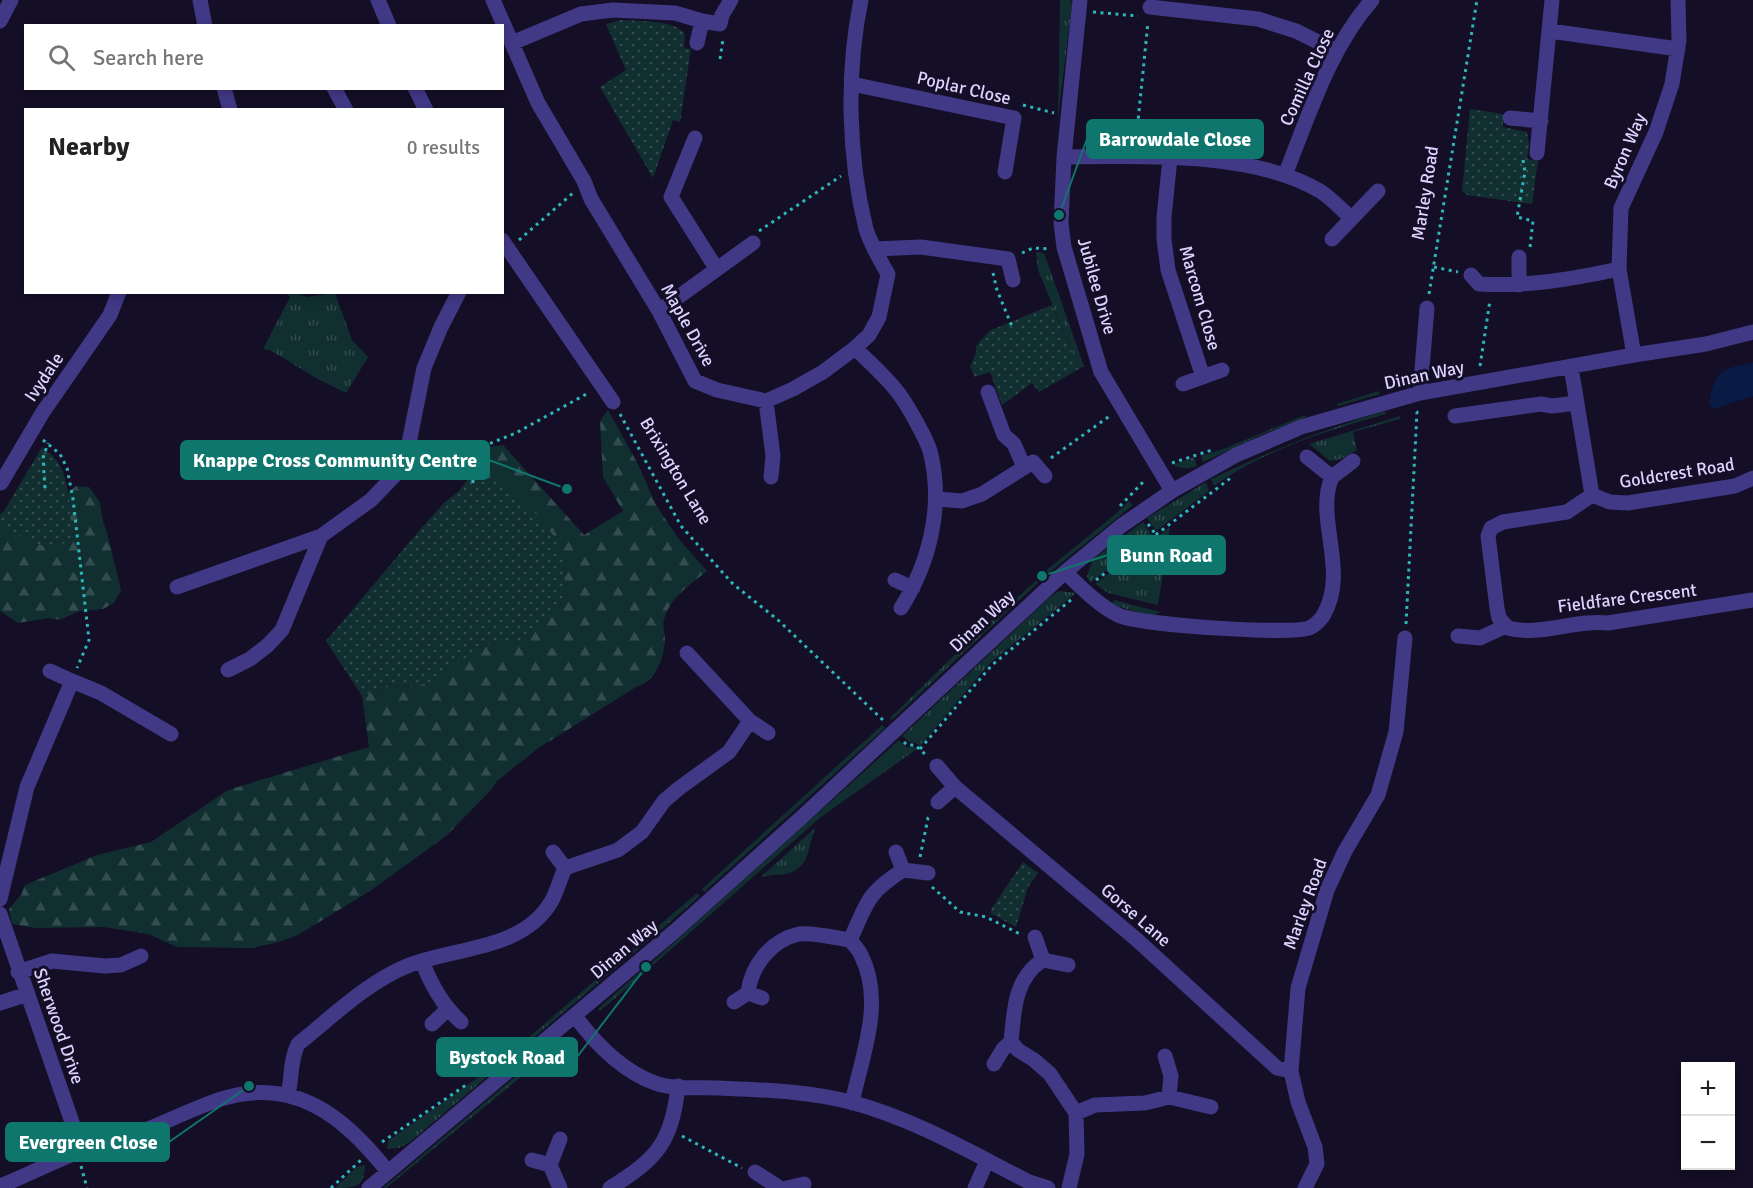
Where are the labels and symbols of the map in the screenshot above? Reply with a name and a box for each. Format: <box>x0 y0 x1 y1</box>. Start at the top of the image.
street label: Comilla Close <box>1275 25 1339 129</box>
street label: Poplar Close <box>915 67 1013 109</box>
street label: Byron Way <box>1599 109 1651 192</box>
callout: Barrowdale Close <box>1087 120 1263 158</box>
text: Barrowdale Close <box>1099 127 1251 152</box>
street label: Marley Road <box>1407 144 1443 242</box>
street label: Jubilee Drive <box>1073 235 1121 337</box>
street label: Marcom Close <box>1175 243 1225 353</box>
street label: Maple Drive <box>656 280 720 370</box>
street label: Ivydale <box>20 348 68 406</box>
street label: Dinan Way <box>1382 356 1467 394</box>
street label: Brixington Lane <box>635 413 717 529</box>
callout: Knappe Cross Community Centre <box>181 441 489 479</box>
text: Knappe Cross Community Centre <box>193 448 477 473</box>
street label: Goldcrest Road <box>1618 453 1736 493</box>
callout: Bunn Road <box>1108 536 1225 574</box>
text: Bunn Road <box>1120 543 1213 568</box>
street label: Fieldfare Crescent <box>1556 579 1698 617</box>
street label: Dinan Way <box>945 585 1020 657</box>
street label: Marley Road <box>1278 856 1332 952</box>
street label: Gorse Lane <box>1096 879 1176 951</box>
street label: Dinan Way <box>586 914 663 984</box>
street label: Sherwood Drive <box>29 965 89 1087</box>
callout: Bystock Road <box>437 1038 577 1076</box>
text: Bystock Road <box>449 1045 565 1070</box>
callout: Evergreen Close <box>6 1123 169 1161</box>
text: Evergreen Close <box>18 1130 158 1155</box>

